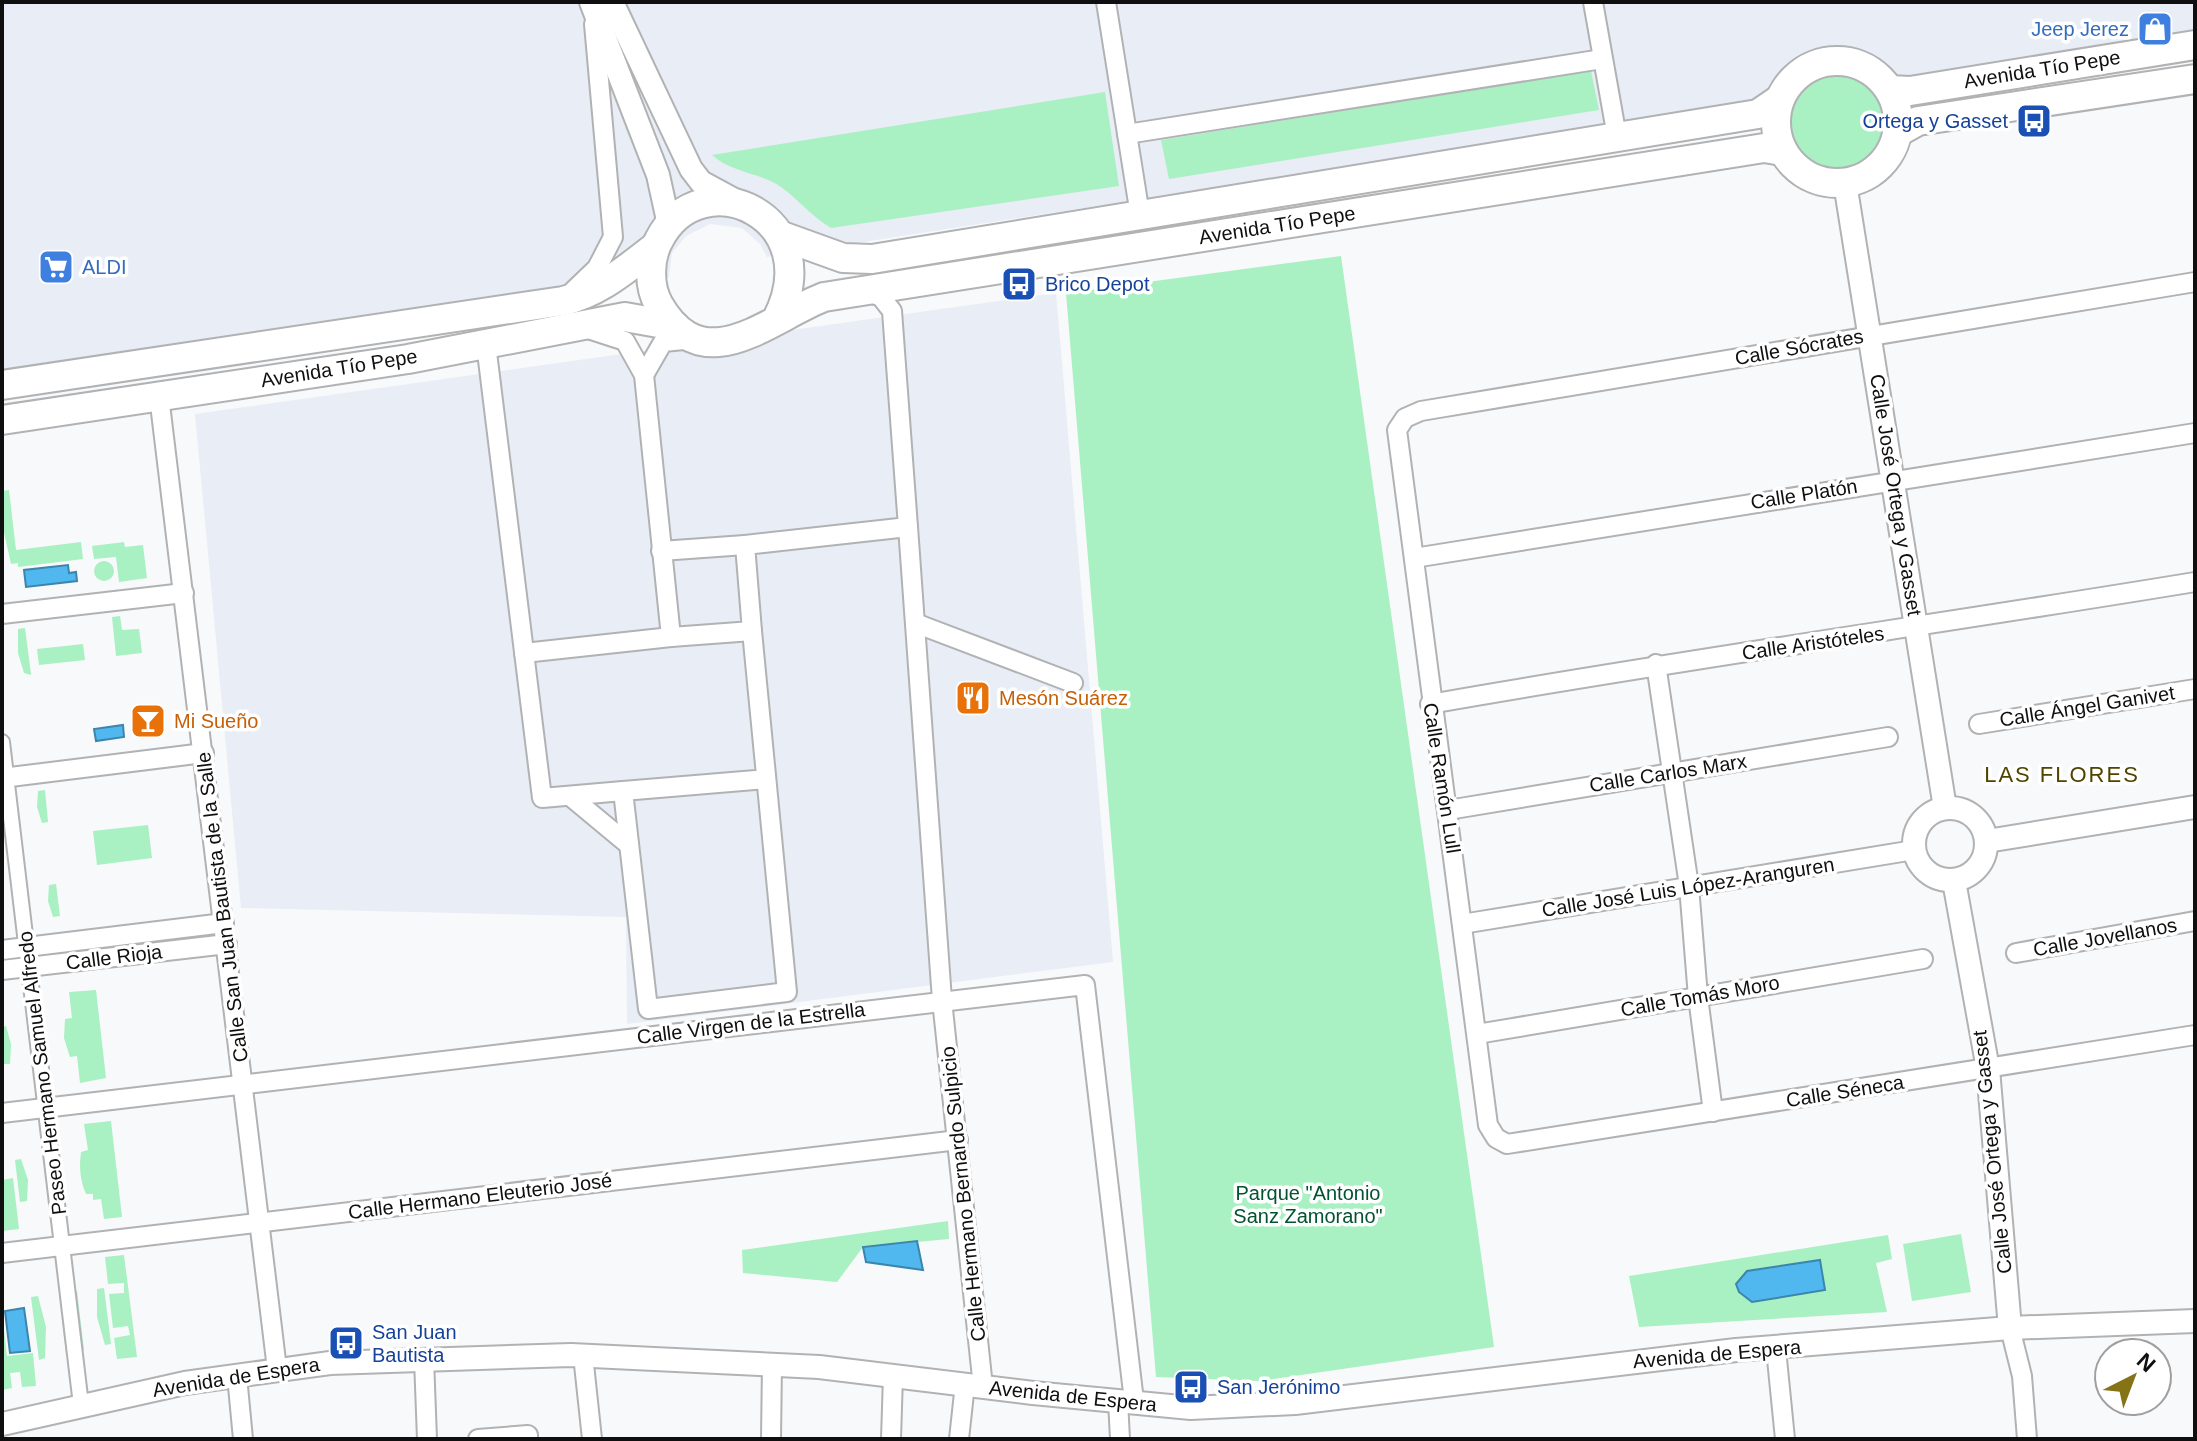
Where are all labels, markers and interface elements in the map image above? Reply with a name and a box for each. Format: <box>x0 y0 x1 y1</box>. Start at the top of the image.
shop icon: Jeep Jerez <box>2136 10 2174 48</box>
place label: Jeep Jerez <box>2031 18 2129 40</box>
street label: Avenida Tío Pepe <box>1962 46 2122 92</box>
bus stop icon: Ortega y Gasset <box>2015 102 2053 140</box>
place label: Ortega y Gasset <box>1862 110 2008 132</box>
street label: Avenida Tío Pepe <box>1197 202 1357 248</box>
supermarket icon: ALDI <box>37 248 75 286</box>
place label: ALDI <box>82 256 126 278</box>
bus stop icon: Brico Depot <box>1000 265 1038 303</box>
place label: Brico Depot <box>1045 273 1150 295</box>
street label: Calle Sócrates <box>1733 325 1865 369</box>
street label: Avenida Tío Pepe <box>259 345 419 391</box>
street label: Calle José Ortega y Gasset <box>1866 373 1926 618</box>
street label: Calle Platón <box>1749 475 1859 513</box>
street label: Calle Aristóteles <box>1740 622 1886 664</box>
restaurant icon: Mesón Suárez <box>954 679 992 717</box>
street label: Calle Ángel Ganivet <box>1998 681 2176 731</box>
place label: Mesón Suárez <box>999 687 1128 709</box>
street label: Calle Ramón Lull <box>1419 701 1465 855</box>
bar icon: Mi Sueño <box>129 702 167 740</box>
place label: Mi Sueño <box>174 710 259 732</box>
street label: Calle Carlos Marx <box>1588 750 1748 796</box>
street label: Calle San Juan Bautista de la Salle <box>192 751 252 1063</box>
district label: LAS FLORES <box>1984 762 2140 787</box>
street label: Calle José Luis López-Aranguren <box>1540 853 1836 921</box>
street label: Calle Jovellanos <box>2031 914 2179 960</box>
street label: Paseo Hermano Samuel Alfredo <box>14 930 70 1216</box>
street label: Calle Rioja <box>65 940 164 974</box>
street label: Calle Tomás Moro <box>1619 971 1781 1021</box>
street label: Calle Virgen de la Estrella <box>636 998 867 1048</box>
street label: Calle José Ortega y Gasset <box>1968 1029 2016 1275</box>
street label: Calle Hermano Bernardo Sulpicio <box>937 1045 989 1343</box>
street label: Calle Séneca <box>1785 1071 1906 1111</box>
street label: Calle Hermano Eleuterio José <box>347 1169 613 1223</box>
park label: Parque "Antonio Sanz Zamorano" <box>1233 1182 1383 1227</box>
place label: San Juan Bautista <box>372 1321 457 1366</box>
bus stop icon: San Juan Bautista <box>327 1324 365 1362</box>
street label: Avenida de Espera <box>1632 1336 1803 1372</box>
north arrow <box>2093 1337 2173 1417</box>
text: N <box>2132 1348 2160 1377</box>
street label: Avenida de Espera <box>151 1353 322 1401</box>
bus stop icon: San Jerónimo <box>1172 1368 1210 1406</box>
street label: Avenida de Espera <box>988 1376 1159 1416</box>
place label: San Jerónimo <box>1217 1376 1340 1398</box>

